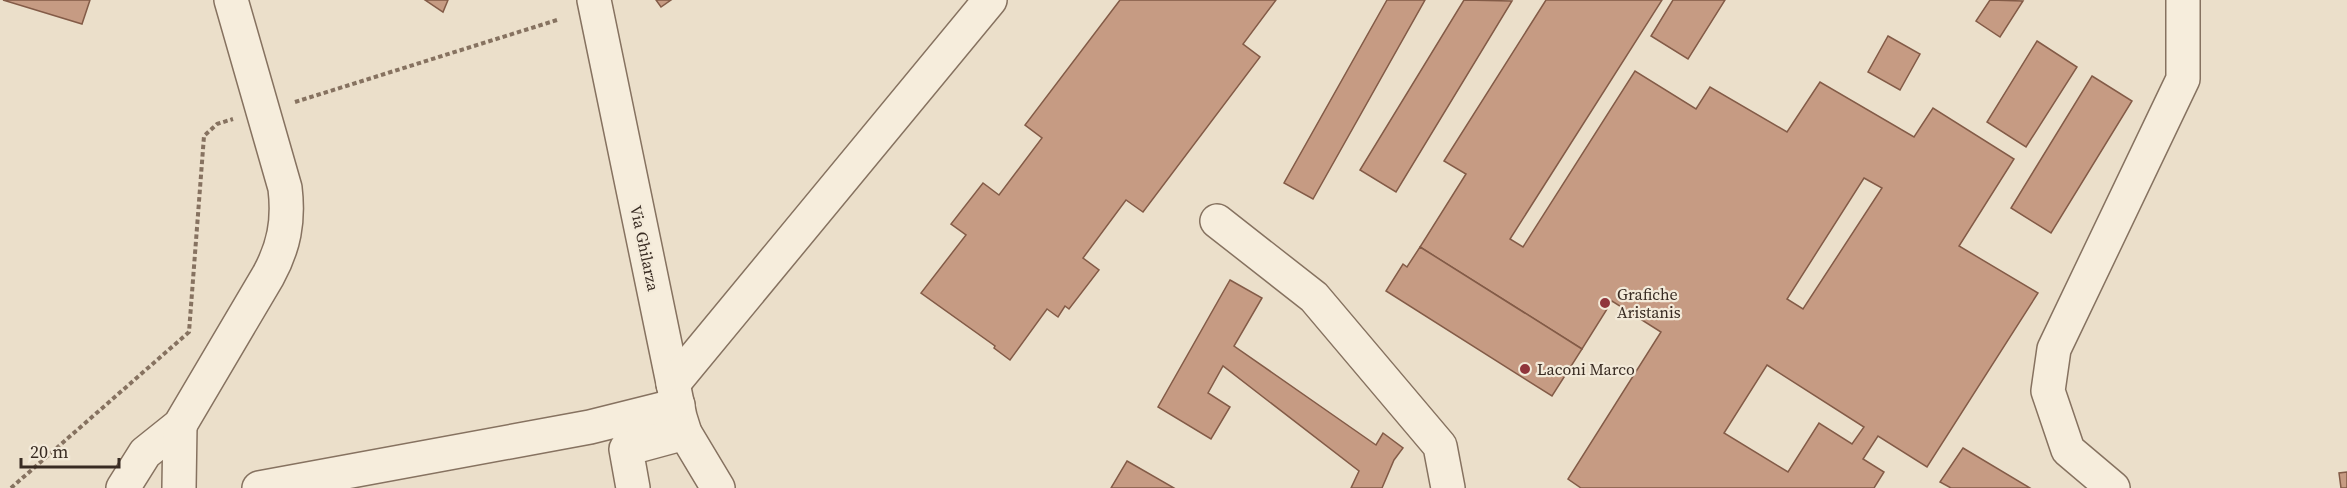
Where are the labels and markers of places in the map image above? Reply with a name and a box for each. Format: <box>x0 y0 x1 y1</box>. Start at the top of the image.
place label: Grafiche Aristanis <box>1617 283 1681 323</box>
marker: Grafiche Aristanis <box>1598 296 1612 310</box>
place label: Laconi Marco <box>1537 358 1635 380</box>
marker: Laconi Marco <box>1518 362 1532 376</box>

